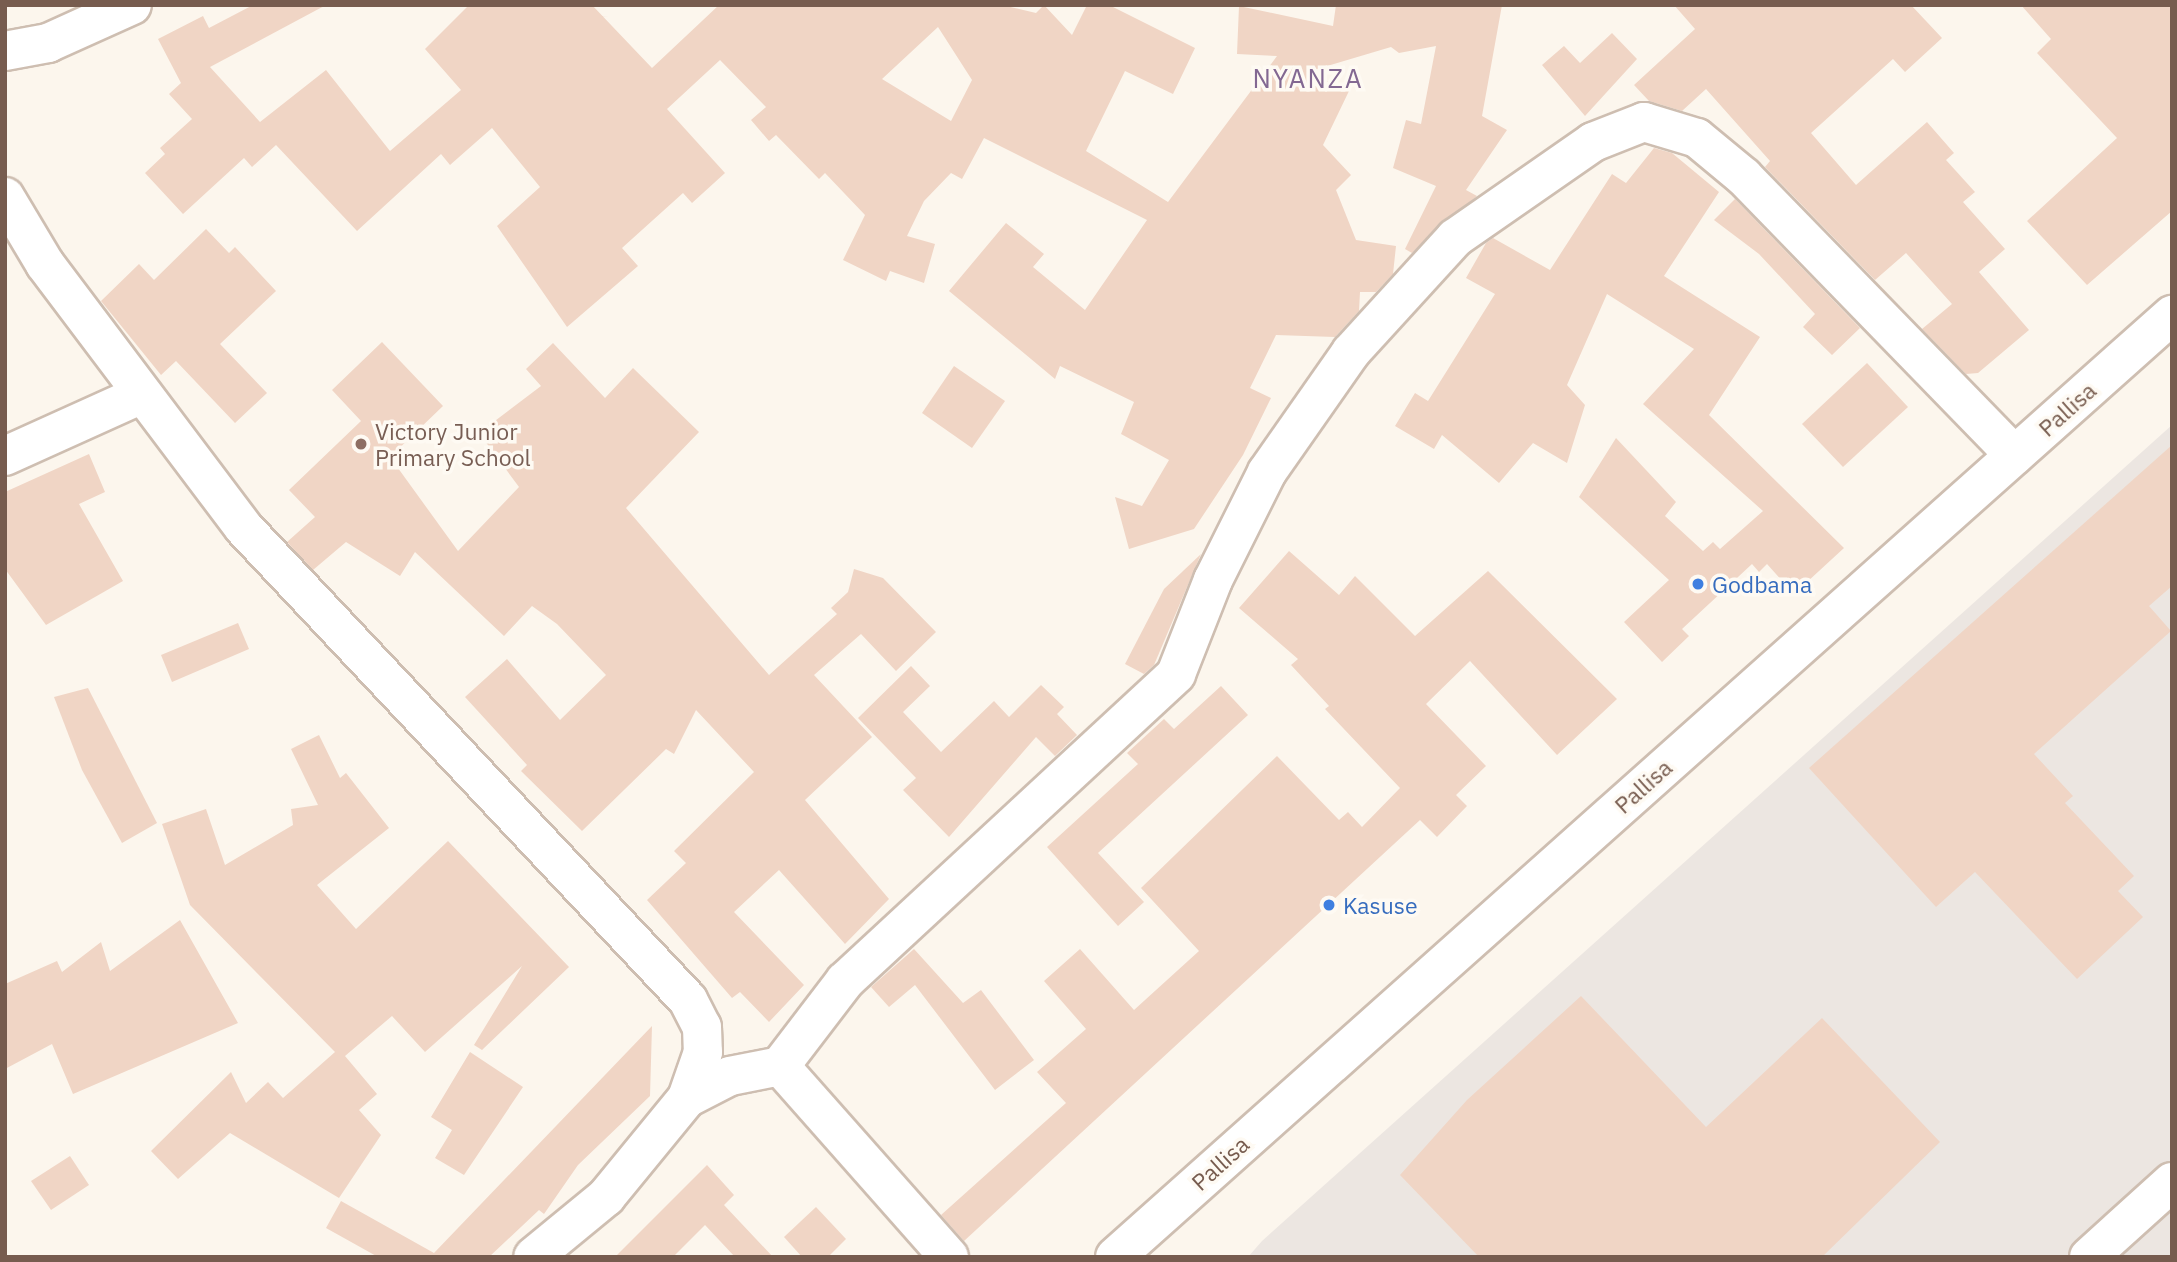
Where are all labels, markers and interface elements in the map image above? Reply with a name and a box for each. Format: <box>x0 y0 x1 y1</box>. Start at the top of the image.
district label: NYANZA <box>1253 63 1363 95</box>
street label: Pallisa <box>2033 376 2101 442</box>
place label: Victory Junior Primary School <box>375 417 531 471</box>
marker: Victory Junior Primary School <box>353 436 369 452</box>
place label: Godbama <box>1712 570 1812 598</box>
marker: Godbama <box>1690 576 1706 592</box>
street label: Pallisa <box>1609 753 1677 819</box>
place label: Kasuse <box>1343 891 1418 919</box>
marker: Kasuse <box>1321 897 1337 913</box>
street label: Pallisa <box>1186 1130 1254 1196</box>

